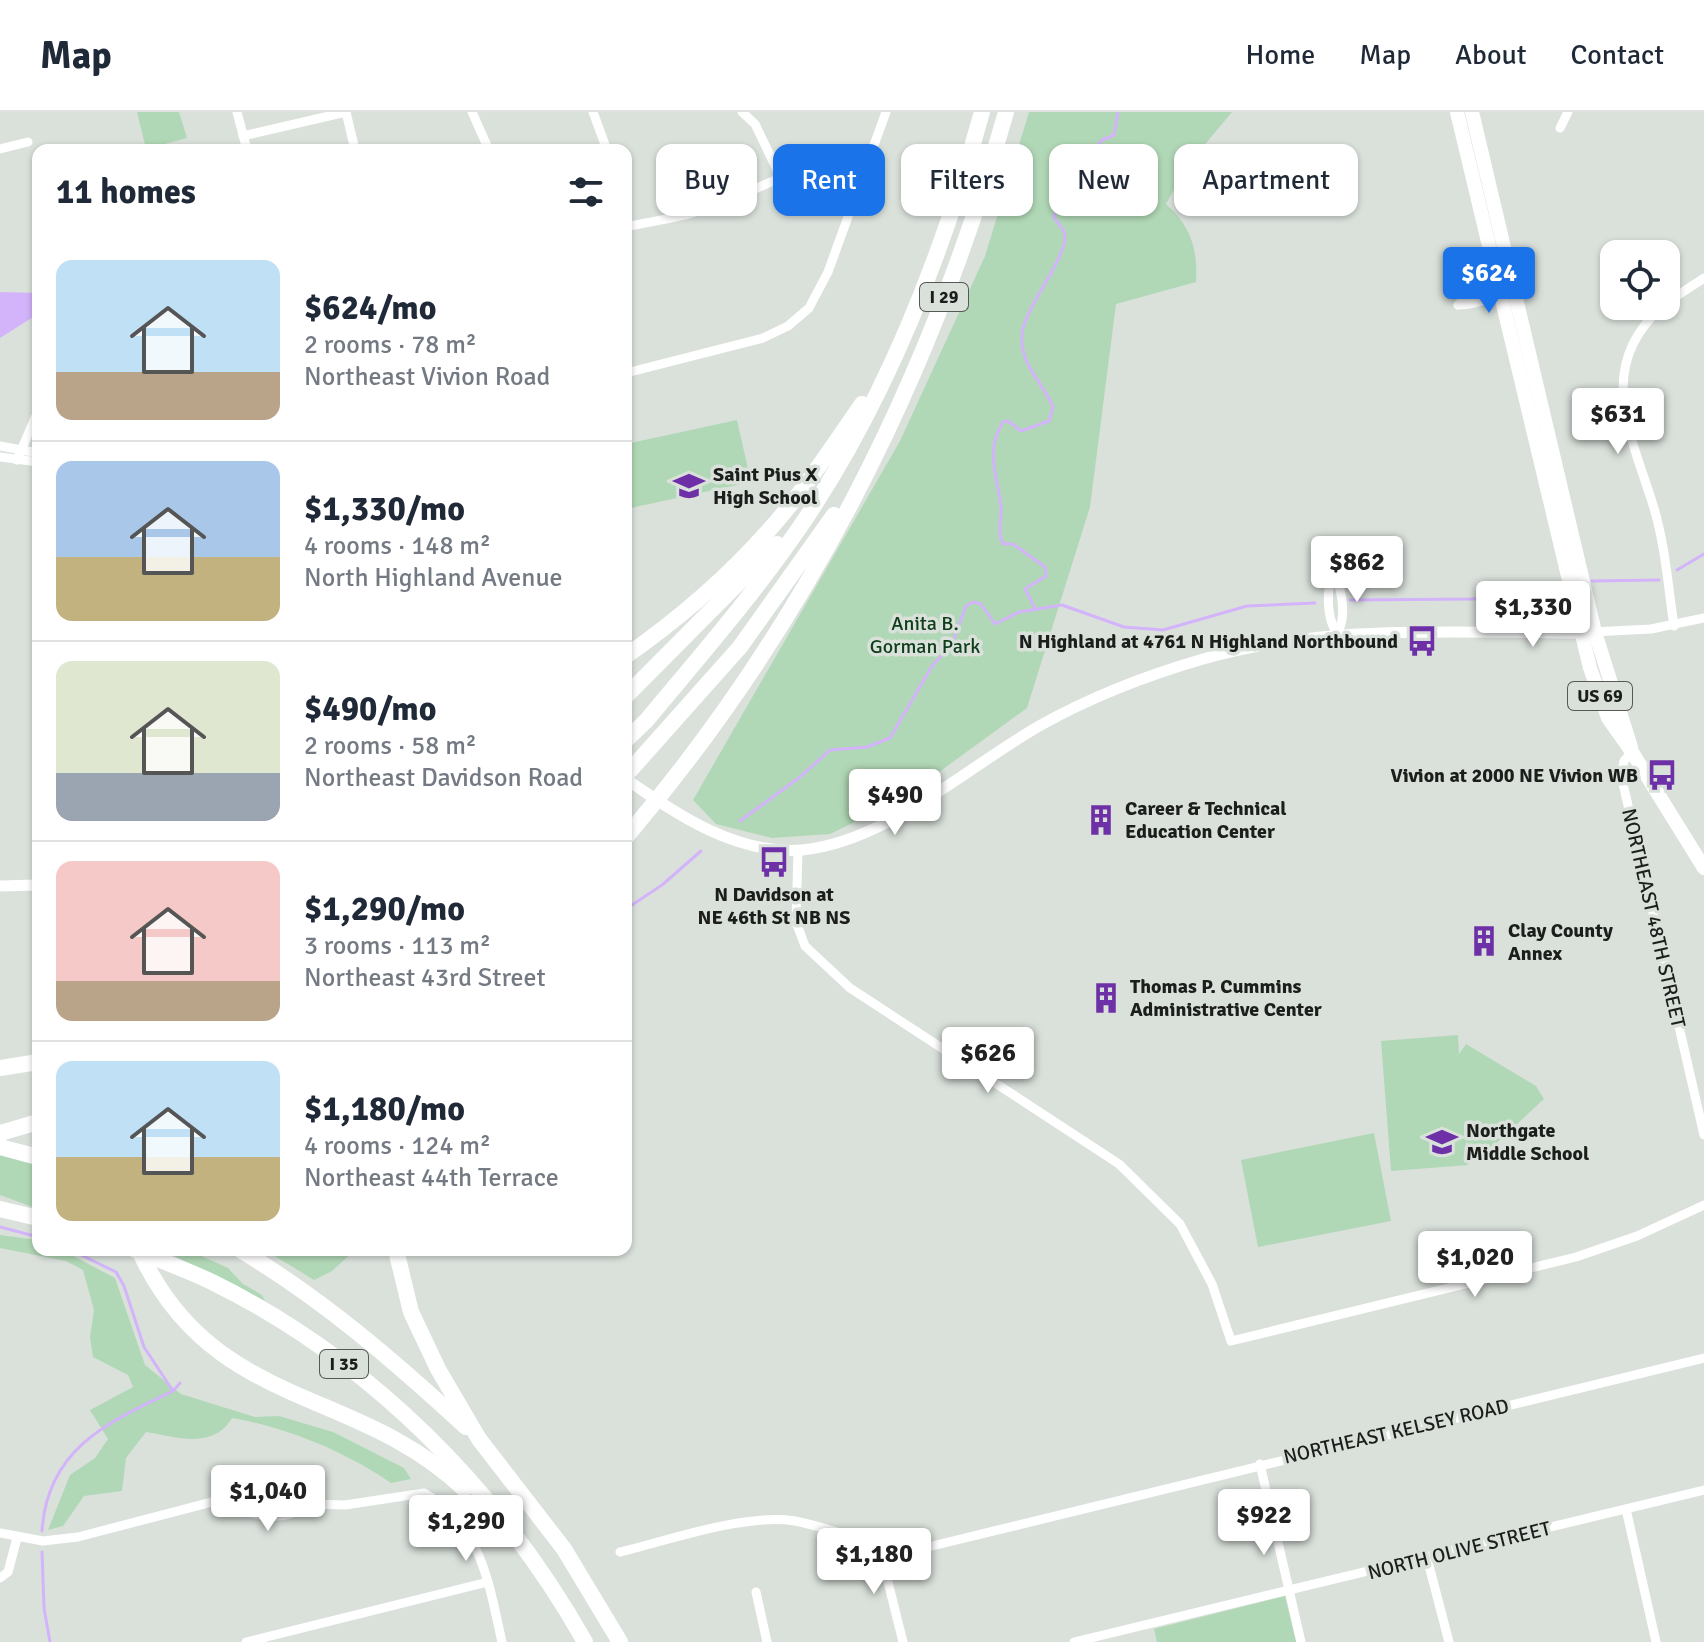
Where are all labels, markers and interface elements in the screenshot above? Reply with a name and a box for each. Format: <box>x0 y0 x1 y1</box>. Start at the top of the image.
text: Map <box>40 32 112 79</box>
text: Home <box>1246 38 1315 72</box>
text: Map <box>1359 38 1411 72</box>
text: About <box>1455 38 1527 72</box>
text: Contact <box>1571 38 1664 72</box>
chip: Buy <box>656 144 757 216</box>
chip: Rent <box>773 144 885 216</box>
chip: Filters <box>901 144 1033 216</box>
chip: New <box>1049 144 1158 216</box>
chip: Apartment <box>1174 144 1358 216</box>
icon: filters <box>564 170 608 214</box>
text: 11 homes <box>56 171 196 213</box>
map controls <box>1600 240 1680 320</box>
button: locate <box>1600 240 1680 320</box>
pin: $624 <box>1442 247 1536 315</box>
text: $624 <box>1461 257 1517 289</box>
road number: I 29 <box>920 283 968 311</box>
text: $624/mo <box>304 287 437 329</box>
icon: home <box>120 292 216 388</box>
text: 2 rooms · 78 m² <box>304 329 477 361</box>
text: Northeast Vivion Road <box>304 361 550 393</box>
pin: $631 <box>1571 388 1665 456</box>
text: $631 <box>1590 398 1646 430</box>
place label: Saint Pius X High School <box>713 462 818 510</box>
school or university icon: Saint Pius X High School <box>672 469 706 503</box>
text: $1,330/mo <box>304 488 465 530</box>
icon: home <box>120 493 216 589</box>
text: 4 rooms · 148 m² <box>304 530 491 562</box>
pin: $862 <box>1310 536 1404 604</box>
text: $862 <box>1329 546 1385 578</box>
text: North Highland Avenue <box>304 562 563 594</box>
pin: $1,330 <box>1468 581 1598 649</box>
text: $1,330 <box>1494 591 1572 623</box>
park label: Anita B. Gorman Park <box>870 611 980 659</box>
bus stop icon: N Highland at 4761 N Highland Northbound <box>1405 624 1439 658</box>
place label: N Highland at 4761 N Highland Northbound <box>1019 629 1398 654</box>
road number: US 69 <box>1568 682 1632 710</box>
text: $490/mo <box>304 688 437 730</box>
icon: home <box>120 693 216 789</box>
text: 2 rooms · 58 m² <box>304 730 477 762</box>
bus stop icon: Vivion at 2000 NE Vivion WB <box>1645 758 1679 792</box>
text: Northeast Davidson Road <box>304 762 583 794</box>
place label: Vivion at 2000 NE Vivion WB <box>1391 763 1638 788</box>
pin: $490 <box>848 769 942 837</box>
text: $490 <box>867 779 923 811</box>
place label: Career & Technical Education Center <box>1125 796 1286 844</box>
building icon: Career & Technical Education Center <box>1084 803 1118 837</box>
street label: NORTHEAST 48TH STREET <box>1616 806 1691 1030</box>
bus stop icon: N Davidson at NE 46th St NB NS <box>757 845 791 879</box>
place label: N Davidson at NE 46th St NB NS <box>698 882 850 930</box>
text: $1,290/mo <box>304 888 465 930</box>
icon: home <box>120 893 216 989</box>
place label: Clay County Annex <box>1508 918 1613 966</box>
building icon: Clay County Annex <box>1467 924 1501 958</box>
text: 3 rooms · 113 m² <box>304 930 491 962</box>
text: Northeast 43rd Street <box>304 962 546 994</box>
place label: Thomas P. Cummins Administrative Center <box>1130 974 1322 1022</box>
building icon: Thomas P. Cummins Administrative Center <box>1089 981 1123 1015</box>
pin: $626 <box>941 1027 1035 1095</box>
text: $626 <box>960 1037 1016 1069</box>
text: $1,180/mo <box>304 1088 465 1130</box>
icon: home <box>120 1093 216 1189</box>
place label: Northgate Middle School <box>1466 1118 1589 1166</box>
school or university icon: Northgate Middle School <box>1425 1125 1459 1159</box>
text: 4 rooms · 124 m² <box>304 1130 491 1162</box>
text: Northeast 44th Terrace <box>304 1162 559 1194</box>
pin: $1,020 <box>1410 1231 1540 1299</box>
text: $1,020 <box>1436 1241 1514 1273</box>
road number: I 35 <box>320 1350 368 1378</box>
street label: NORTHEAST KELSEY ROAD <box>1281 1393 1511 1470</box>
pin: $1,040 <box>203 1465 333 1533</box>
text: $1,040 <box>229 1475 307 1507</box>
pin: $922 <box>1217 1489 1311 1557</box>
pin: $1,290 <box>401 1495 531 1563</box>
text: $922 <box>1236 1499 1292 1531</box>
text: $1,290 <box>427 1505 505 1537</box>
street label: NORTH OLIVE STREET <box>1365 1516 1553 1585</box>
pin: $1,180 <box>809 1528 939 1596</box>
text: $1,180 <box>835 1538 913 1570</box>

